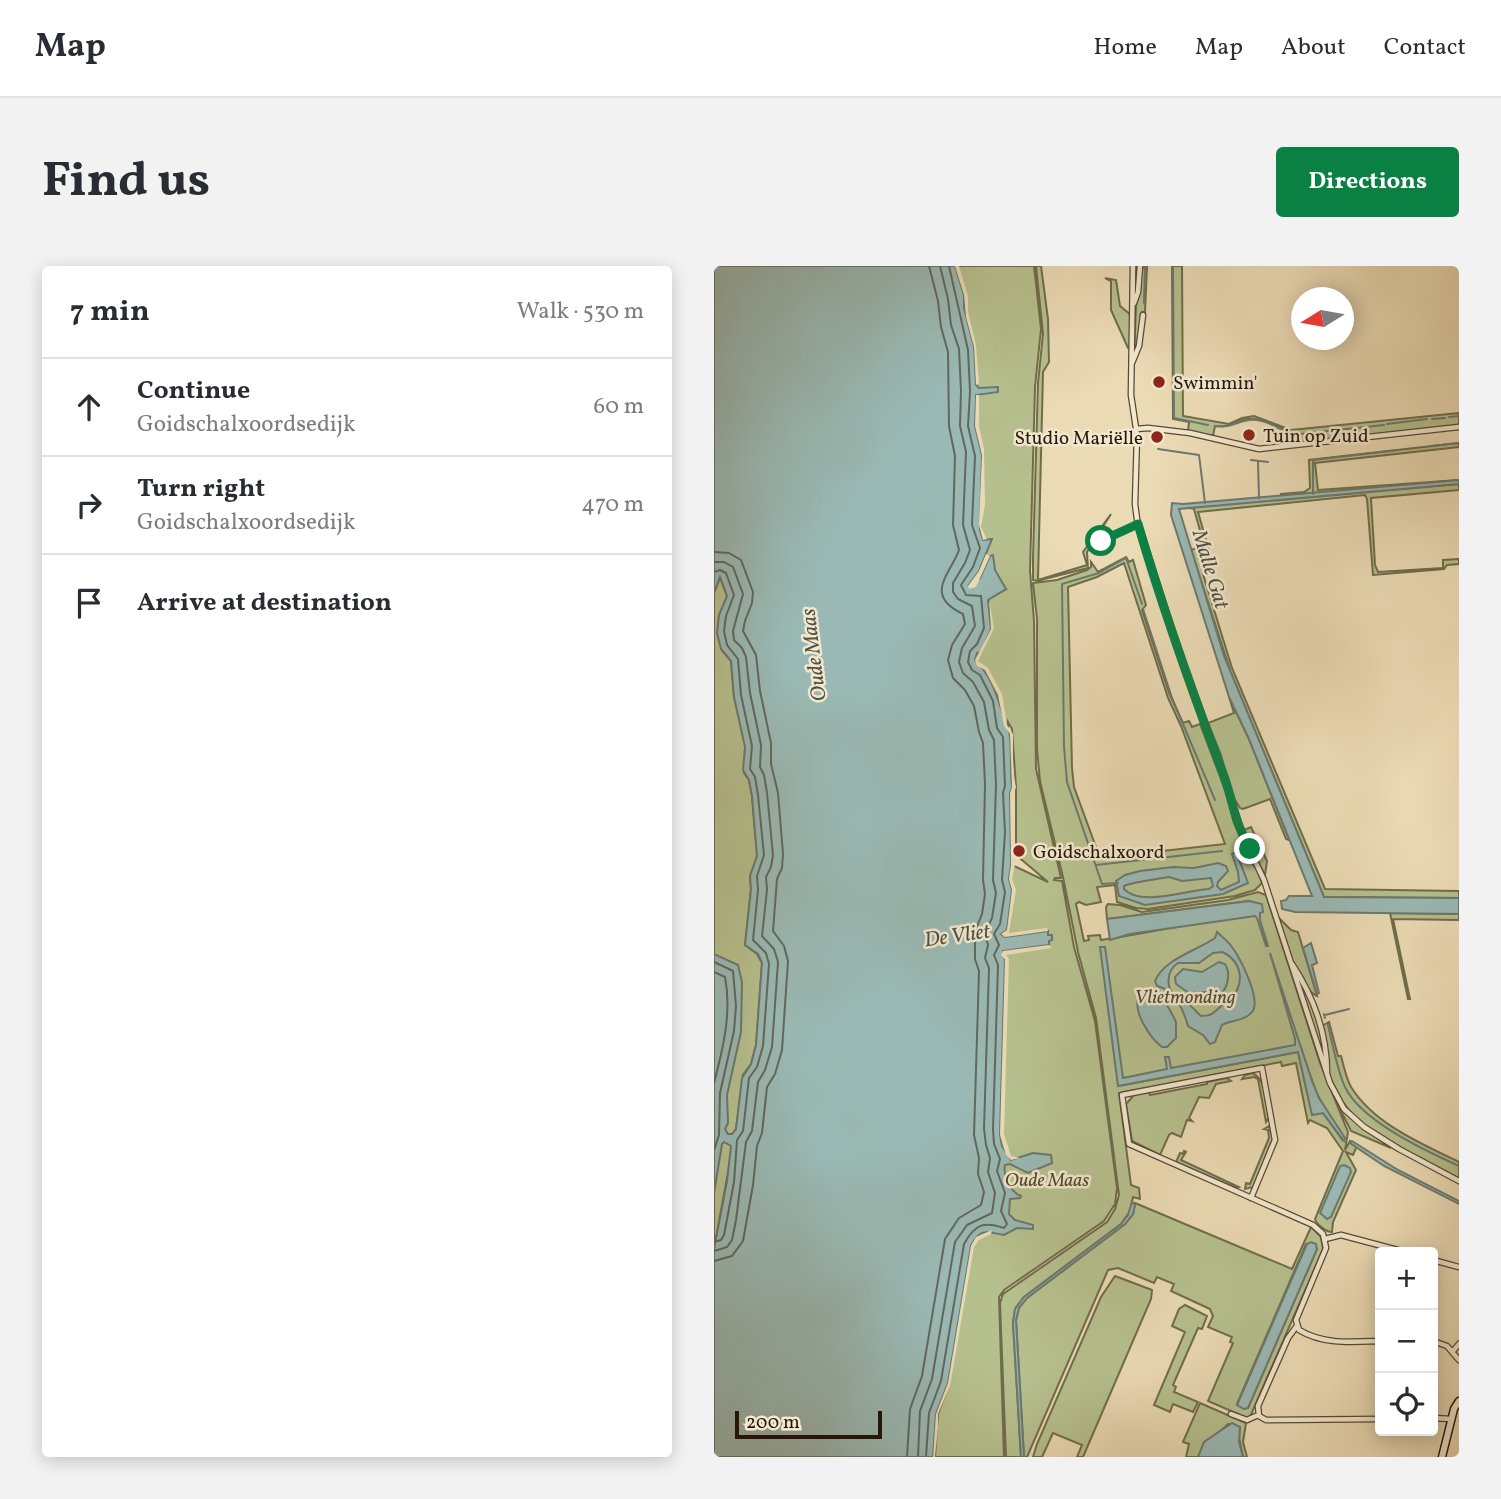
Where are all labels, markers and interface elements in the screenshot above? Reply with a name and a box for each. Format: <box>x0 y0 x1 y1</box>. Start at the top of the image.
text: Map <box>35 25 106 71</box>
text: Home <box>1093 31 1157 65</box>
text: Map <box>1195 31 1243 65</box>
text: About <box>1281 31 1346 65</box>
text: Contact <box>1384 31 1466 65</box>
button: Directions <box>1276 147 1459 217</box>
text: Find us <box>42 148 210 217</box>
north arrow <box>1291 287 1354 350</box>
text: 7 min <box>70 291 150 333</box>
text: Walk · 530 m <box>517 296 644 328</box>
place label: Swimmin' <box>1173 371 1257 397</box>
text: Continue <box>137 373 250 409</box>
marker: Swimmin' <box>1151 374 1167 390</box>
icon: ahead <box>70 388 108 426</box>
text: 60 m <box>594 391 644 423</box>
text: Goidschalxoordsedijk <box>137 409 356 441</box>
place label: Tuin op Zuid <box>1263 424 1369 450</box>
place label: Studio Mariëlle <box>1015 426 1143 452</box>
marker: Tuin op Zuid <box>1241 427 1257 443</box>
marker: Studio Mariëlle <box>1149 429 1165 445</box>
text: Turn right <box>137 471 265 507</box>
icon: right <box>70 486 108 524</box>
text: 470 m <box>581 489 644 521</box>
text: Goidschalxoordsedijk <box>137 507 356 539</box>
route start <box>1085 525 1116 556</box>
water label: Malle Gat <box>1184 525 1236 614</box>
icon: arrive <box>70 584 108 622</box>
text: Arrive at destination <box>137 585 392 621</box>
water label: Oude Maas <box>794 606 835 703</box>
route end <box>1234 833 1265 864</box>
place label: Goidschalxoord <box>1033 840 1164 866</box>
marker: Goidschalxoord <box>1011 843 1027 859</box>
water label: De Vliet <box>922 917 993 955</box>
park label: Vlietmonding <box>1135 985 1235 1011</box>
park label: Oude Maas <box>1005 1168 1089 1194</box>
map controls <box>1375 1247 1438 1436</box>
button: + <box>1375 1247 1438 1310</box>
button: − <box>1375 1310 1438 1373</box>
button: locate <box>1375 1373 1438 1436</box>
scale bar <box>735 1408 882 1440</box>
text: 200 m <box>746 1410 800 1436</box>

